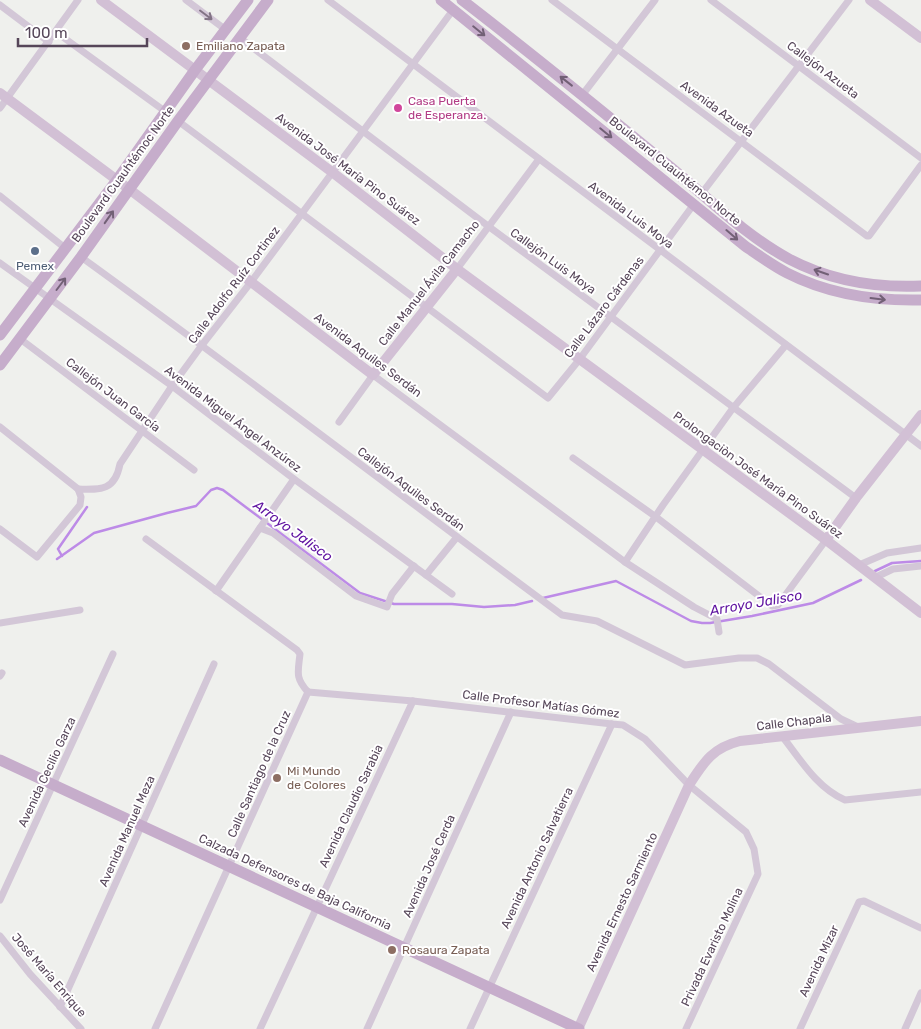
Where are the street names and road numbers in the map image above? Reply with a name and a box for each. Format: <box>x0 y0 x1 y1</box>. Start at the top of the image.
street label: Callejón Azueta <box>784 38 862 102</box>
street label: Avenida Azueta <box>678 78 756 140</box>
street label: Boulevard Cuauhtémoc Norte <box>69 103 177 245</box>
street label: Avenida José María Pino Suárez <box>273 110 423 228</box>
street label: Boulevard Cuauhtémoc Norte <box>606 114 744 229</box>
street label: Avenida Luis Moya <box>586 179 676 251</box>
street label: Calle Manuel Ávila Camacho <box>376 217 482 349</box>
street label: Calle Adolfo Ruíz Cortinez <box>185 224 283 346</box>
street label: Callejón Luis Moya <box>508 225 598 297</box>
street label: Calle Lázaro Cárdenas <box>561 254 647 360</box>
street label: Avenida Aquiles Serdán <box>311 310 425 400</box>
street label: Callejón Juan García <box>63 355 163 435</box>
street label: Avenida Miguel Ángel Anzúrez <box>162 363 304 475</box>
street label: Prolongaciòn José María Pino Suárez <box>670 409 846 541</box>
street label: Callejón Aquiles Serdán <box>355 444 467 534</box>
street label: Calle Profesor Matías Gómez <box>462 687 620 721</box>
street label: Calle Santiago de la Cruz <box>225 708 293 840</box>
street label: Calle Chapala <box>756 710 832 734</box>
street label: Avenida Cecilio Garza <box>15 715 79 829</box>
street label: Avenida Claudio Sarabia <box>316 742 386 870</box>
street label: Avenida Manuel Meza <box>96 773 158 889</box>
street label: Avenida Antonio Salvatierra <box>498 785 576 931</box>
street label: Avenida José Cerda <box>400 813 458 919</box>
street label: Avenida Ernesto Sarmiento <box>584 830 660 974</box>
street label: Calzada Defensores de Baja California <box>196 831 394 933</box>
street label: Privada Evaristo Molina <box>678 885 746 1009</box>
street label: Avenida Mizar <box>796 923 842 999</box>
street label: José María Enrique <box>9 930 89 1020</box>

